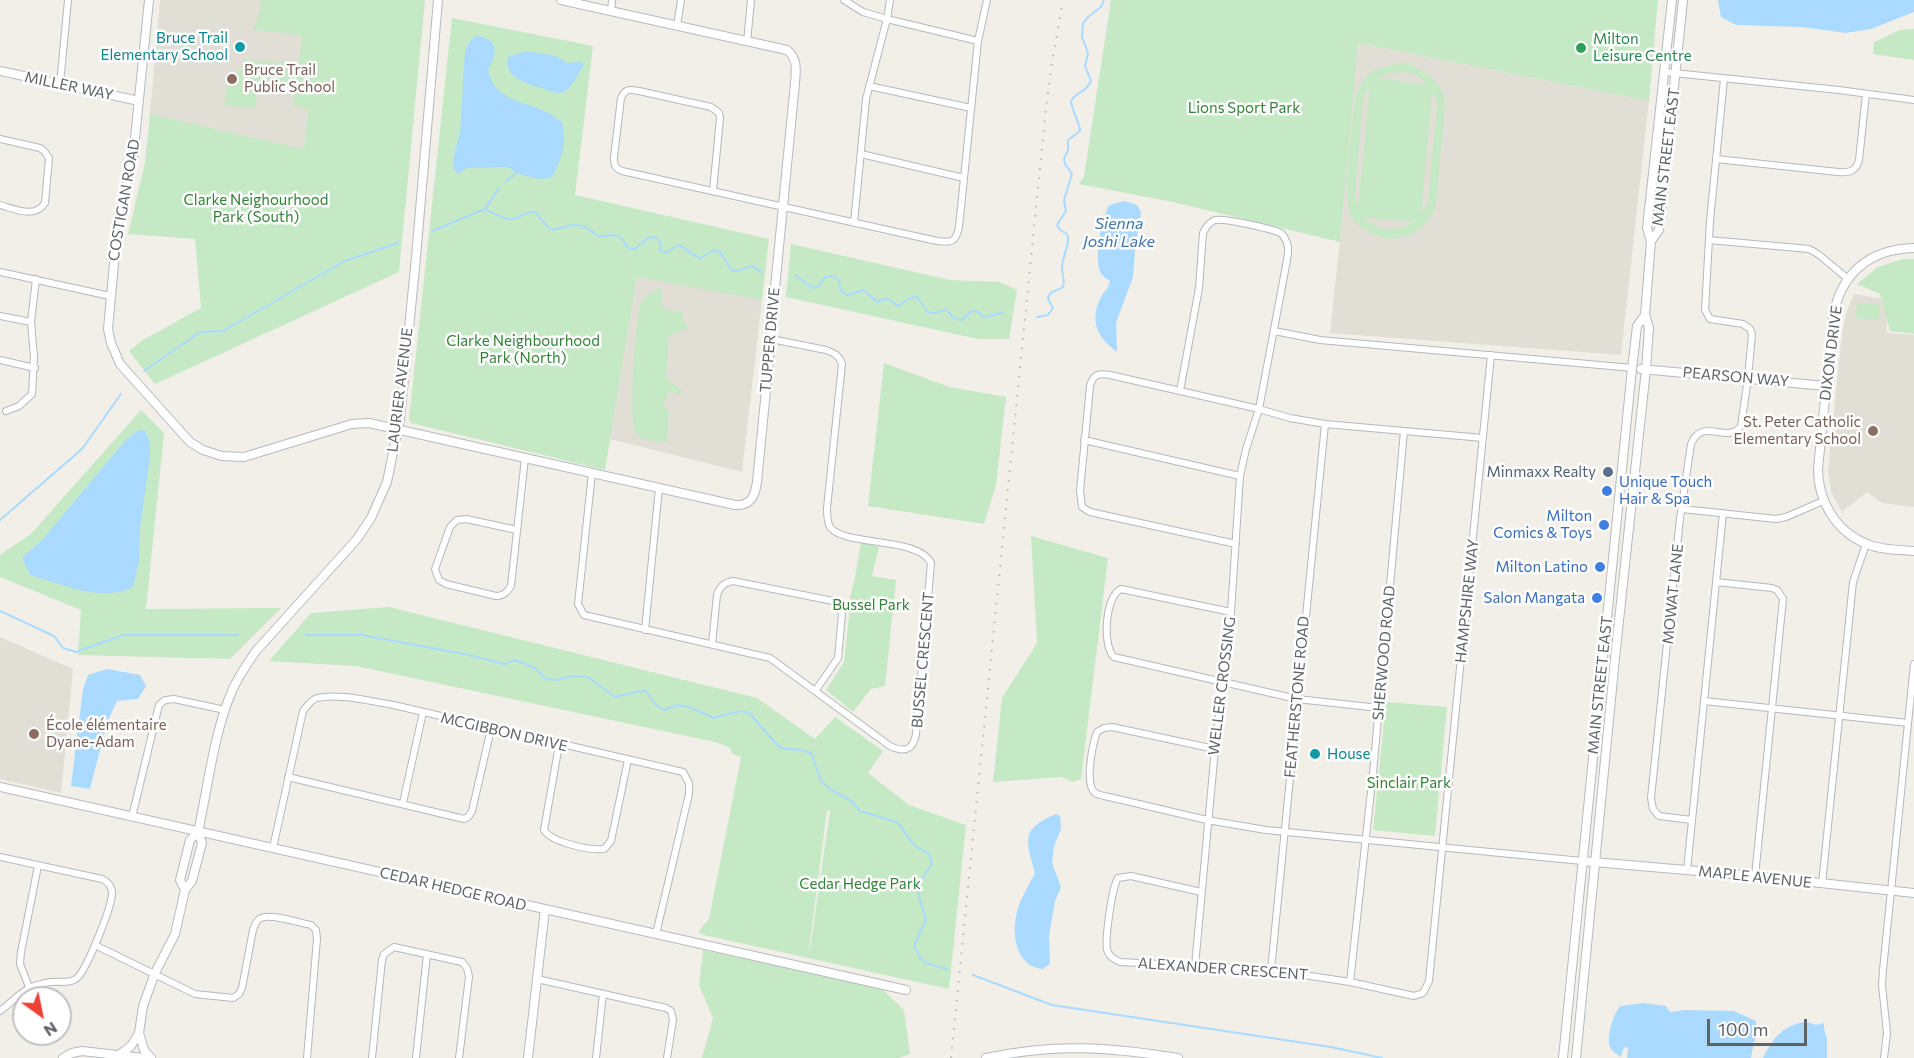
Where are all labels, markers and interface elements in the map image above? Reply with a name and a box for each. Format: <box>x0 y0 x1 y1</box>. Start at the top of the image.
place label: Bruce Trail Elementary School <box>101 29 228 64</box>
place label: Milton Leisure Centre <box>1593 30 1692 65</box>
marker: Bruce Trail Elementary School <box>233 40 247 54</box>
marker: Milton Leisure Centre <box>1574 41 1588 55</box>
place label: Bruce Trail Public School <box>244 61 335 96</box>
street label: MILLER WAY <box>23 68 115 104</box>
marker: Bruce Trail Public School <box>225 72 239 86</box>
street label: MAIN STREET EAST <box>1649 87 1683 227</box>
park label: Lions Sport Park <box>1188 99 1300 117</box>
street label: COSTIGAN ROAD <box>104 138 144 262</box>
park label: Clarke Neighourhood Park (South) <box>184 191 328 226</box>
water label: Sienna Joshi Lake <box>1083 214 1155 252</box>
street label: TUPPER DRIVE <box>756 287 784 393</box>
street label: DIXON DRIVE <box>1816 304 1846 402</box>
street label: LAURIER AVENUE <box>383 327 417 453</box>
park label: Clarke Neighbourhood Park (North) <box>446 332 600 367</box>
street label: PEARSON WAY <box>1682 363 1790 391</box>
place label: St. Peter Catholic Elementary School <box>1734 413 1861 448</box>
marker: St. Peter Catholic Elementary School <box>1866 424 1880 438</box>
place label: Minmaxx Realty <box>1486 463 1596 481</box>
marker: Minmaxx Realty <box>1601 465 1615 479</box>
place label: Unique Touch Hair & Spa <box>1619 473 1712 508</box>
marker: Unique Touch Hair & Spa <box>1600 484 1614 498</box>
place label: Milton Comics & Toys <box>1493 507 1592 542</box>
marker: Milton Comics & Toys <box>1597 518 1611 532</box>
street label: HAMPSHIRE WAY <box>1452 538 1482 664</box>
street label: MOWAT LANE <box>1659 543 1687 645</box>
place label: Milton Latino <box>1496 558 1588 576</box>
marker: Milton Latino <box>1593 560 1607 574</box>
street label: SHERWOOD ROAD <box>1369 585 1399 721</box>
place label: Salon Mangata <box>1484 589 1585 607</box>
street label: BUSSEL CRESCENT <box>908 591 938 729</box>
marker: Salon Mangata <box>1590 591 1604 605</box>
park label: Bussel Park <box>832 596 910 614</box>
street label: FEATHERSTONE ROAD <box>1281 615 1313 779</box>
street label: MAIN STREET EAST <box>1584 615 1616 755</box>
street label: WELLER CROSSING <box>1205 616 1239 756</box>
street label: MCGIBBON DRIVE <box>439 709 569 755</box>
place label: École élémentaire Dyane-Adam <box>46 716 167 751</box>
marker: École élémentaire Dyane-Adam <box>27 727 41 741</box>
place label: House <box>1327 745 1370 763</box>
marker: House <box>1308 747 1322 761</box>
park label: Sinclair Park <box>1367 774 1451 792</box>
street label: MAPLE AVENUE <box>1697 862 1813 892</box>
street label: CEDAR HEDGE ROAD <box>378 863 528 915</box>
park label: Cedar Hedge Park <box>799 875 921 893</box>
street label: ALEXANDER CRESCENT <box>1137 954 1309 984</box>
north arrow <box>12 986 72 1046</box>
scale bar <box>1710 1007 1810 1045</box>
text: 100 m <box>1718 1018 1768 1040</box>
text: N <box>41 1019 61 1041</box>

